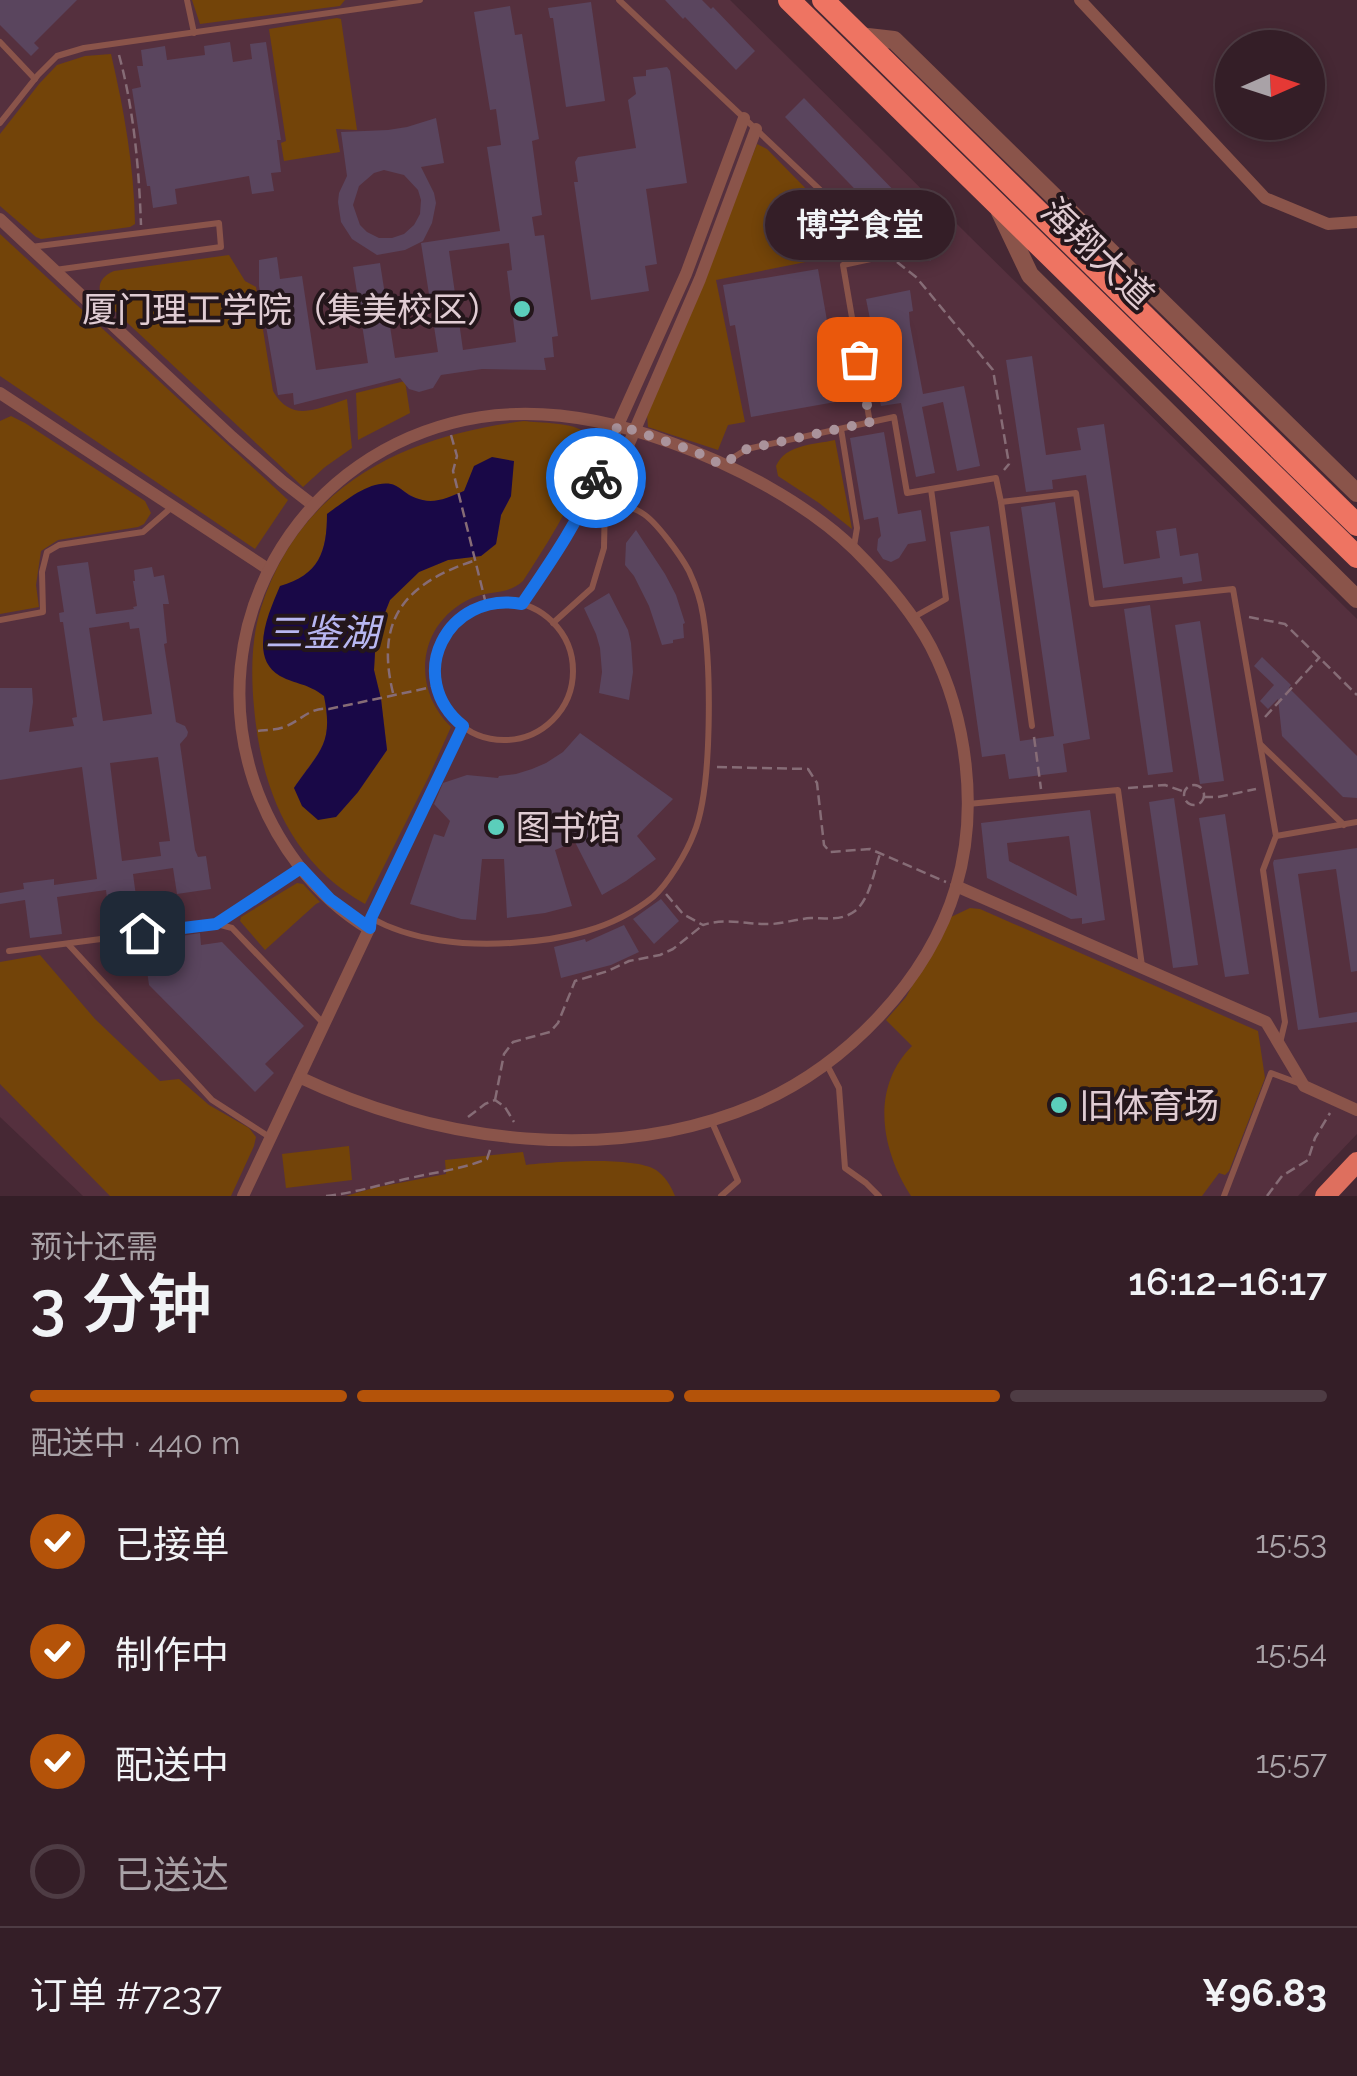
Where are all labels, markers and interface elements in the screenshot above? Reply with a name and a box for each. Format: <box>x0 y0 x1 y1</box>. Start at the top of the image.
north arrow <box>1215 30 1325 140</box>
map controls <box>1215 30 1325 140</box>
callout: 博学食堂 <box>764 189 954 259</box>
street label: 海翔大道 <box>1033 190 1163 316</box>
text: 博学食堂 <box>796 206 924 243</box>
place label: 厦门理工学院（集美校区） <box>82 289 502 330</box>
marker: 厦门理工学院（集美校区） <box>511 298 533 320</box>
pin <box>817 317 902 402</box>
icon: bag <box>832 332 887 387</box>
courier <box>546 428 646 528</box>
icon: bike <box>569 451 624 506</box>
water label: 三鉴湖 <box>265 610 384 655</box>
place label: 图书馆 <box>516 807 621 848</box>
marker: 图书馆 <box>485 816 507 838</box>
pin <box>100 891 185 976</box>
icon: home <box>115 906 170 961</box>
place label: 旧体育场 <box>1079 1085 1219 1126</box>
marker: 旧体育场 <box>1048 1094 1070 1116</box>
text: 预计还需 <box>30 1228 158 1265</box>
text: 16:12–16:17 <box>1128 1259 1327 1304</box>
text: 3 分钟 <box>30 1266 212 1342</box>
text: 配送中 · 440 m <box>30 1424 240 1461</box>
icon: check <box>30 1514 85 1569</box>
text: 已接单 <box>115 1522 229 1567</box>
text: 15:53 <box>1255 1523 1327 1560</box>
icon: check <box>30 1624 85 1679</box>
text: 制作中 <box>115 1632 229 1677</box>
text: 15:54 <box>1255 1633 1327 1670</box>
icon: check <box>30 1734 85 1789</box>
text: 配送中 <box>115 1742 229 1787</box>
text: 15:57 <box>1255 1743 1327 1780</box>
text: 已送达 <box>115 1852 229 1897</box>
text: ¥96.83 <box>1202 1970 1327 2015</box>
text: 订单 #7237 <box>30 1973 222 2018</box>

